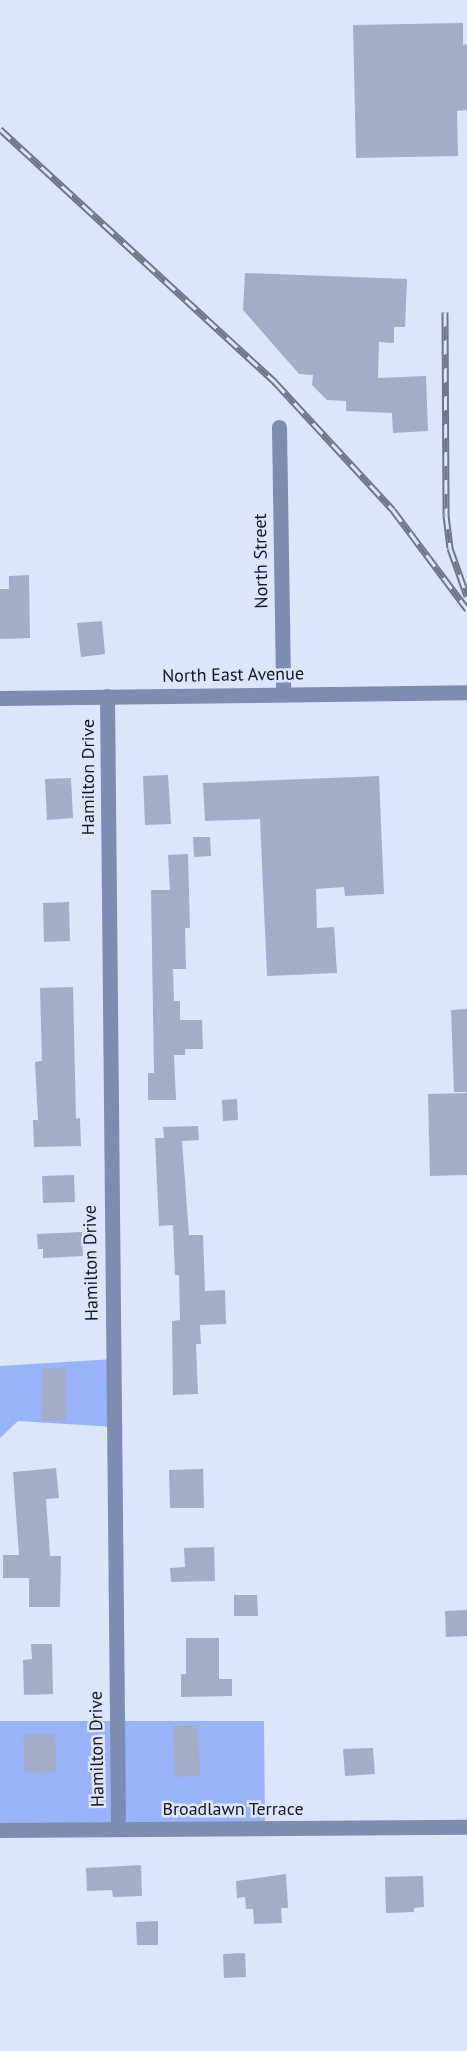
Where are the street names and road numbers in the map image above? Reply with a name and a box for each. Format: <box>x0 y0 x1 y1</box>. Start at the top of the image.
street label: North Street <box>249 513 273 609</box>
street label: North East Avenue <box>162 663 304 687</box>
street label: Hamilton Drive <box>77 719 99 835</box>
street label: Hamilton Drive <box>79 1205 103 1321</box>
street label: Hamilton Drive <box>85 1691 109 1807</box>
street label: Broadlawn Terrace <box>162 1798 304 1820</box>

